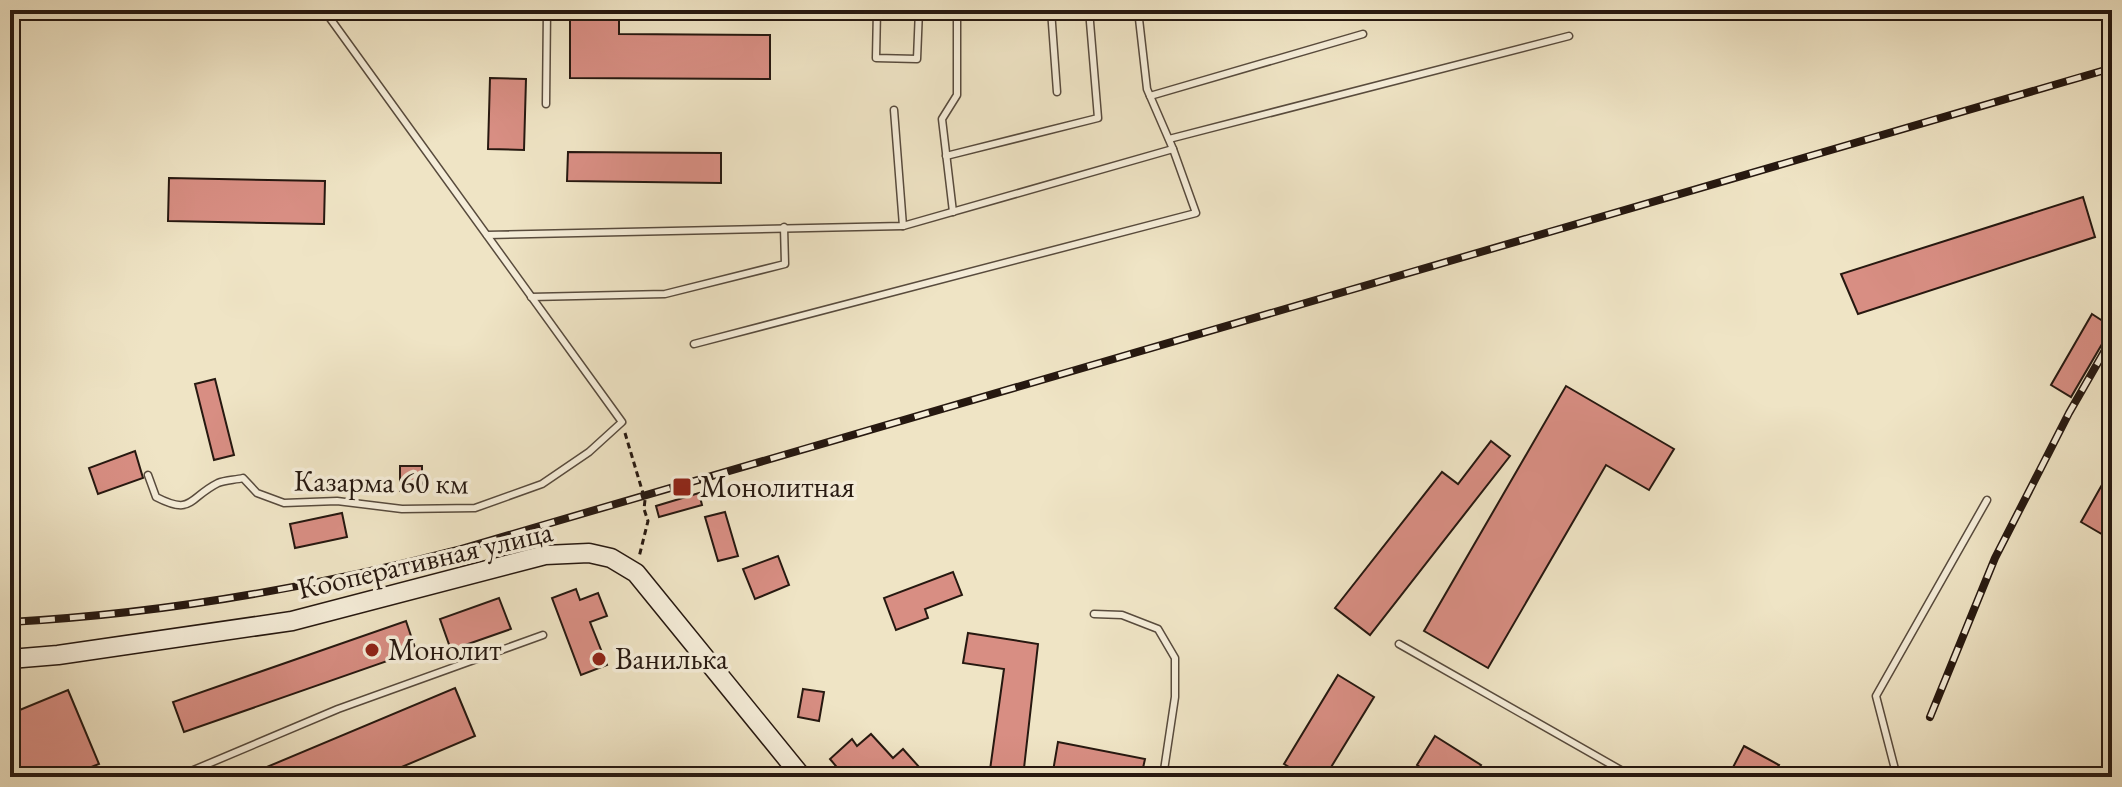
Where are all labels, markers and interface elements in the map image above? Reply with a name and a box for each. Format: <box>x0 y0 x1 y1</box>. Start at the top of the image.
street label: Казарма 60 км <box>293 460 469 503</box>
place label: Монолитная <box>700 467 855 506</box>
marker: Монолитная <box>671 476 693 498</box>
street label: Кооперативная улица <box>294 511 556 608</box>
place label: Монолит <box>388 630 502 669</box>
place label: Ванилька <box>615 639 728 678</box>
marker: Монолит <box>363 641 381 659</box>
marker: Ванилька <box>590 650 608 668</box>

